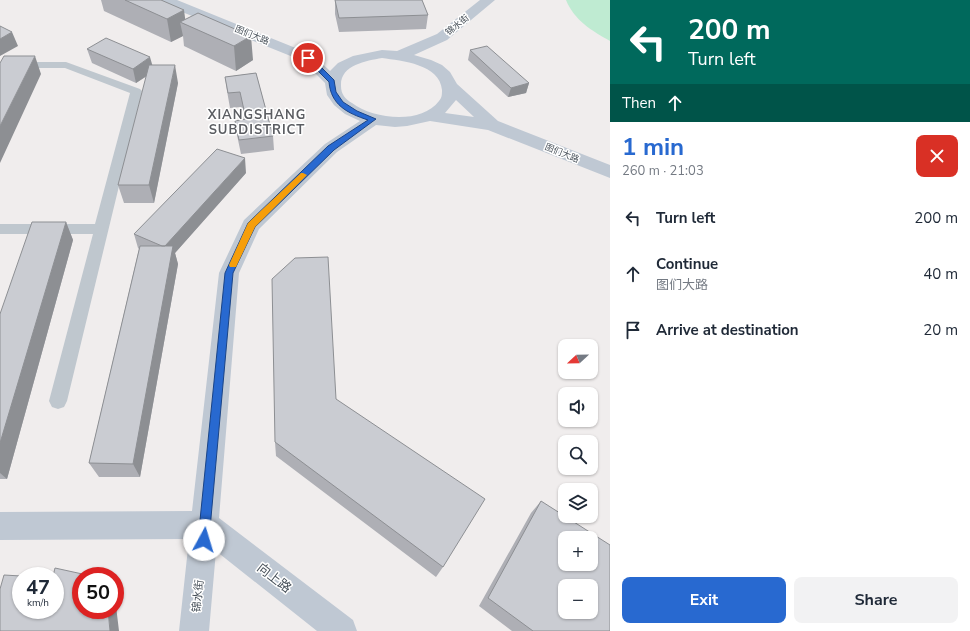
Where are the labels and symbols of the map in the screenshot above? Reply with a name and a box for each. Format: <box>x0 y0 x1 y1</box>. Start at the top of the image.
street label: 锦水街 <box>443 12 471 38</box>
street label: 图们大路 <box>233 23 271 47</box>
pin <box>291 41 325 75</box>
district label: XIANGSHANG SUBDISTRICT <box>207 106 306 139</box>
street label: 图们大路 <box>543 141 581 165</box>
north arrow <box>558 339 598 379</box>
position arrow <box>183 519 225 561</box>
street label: 向上路 <box>253 559 295 597</box>
speed limit sign: 50 <box>72 567 124 619</box>
street label: 锦水街 <box>189 579 207 613</box>

